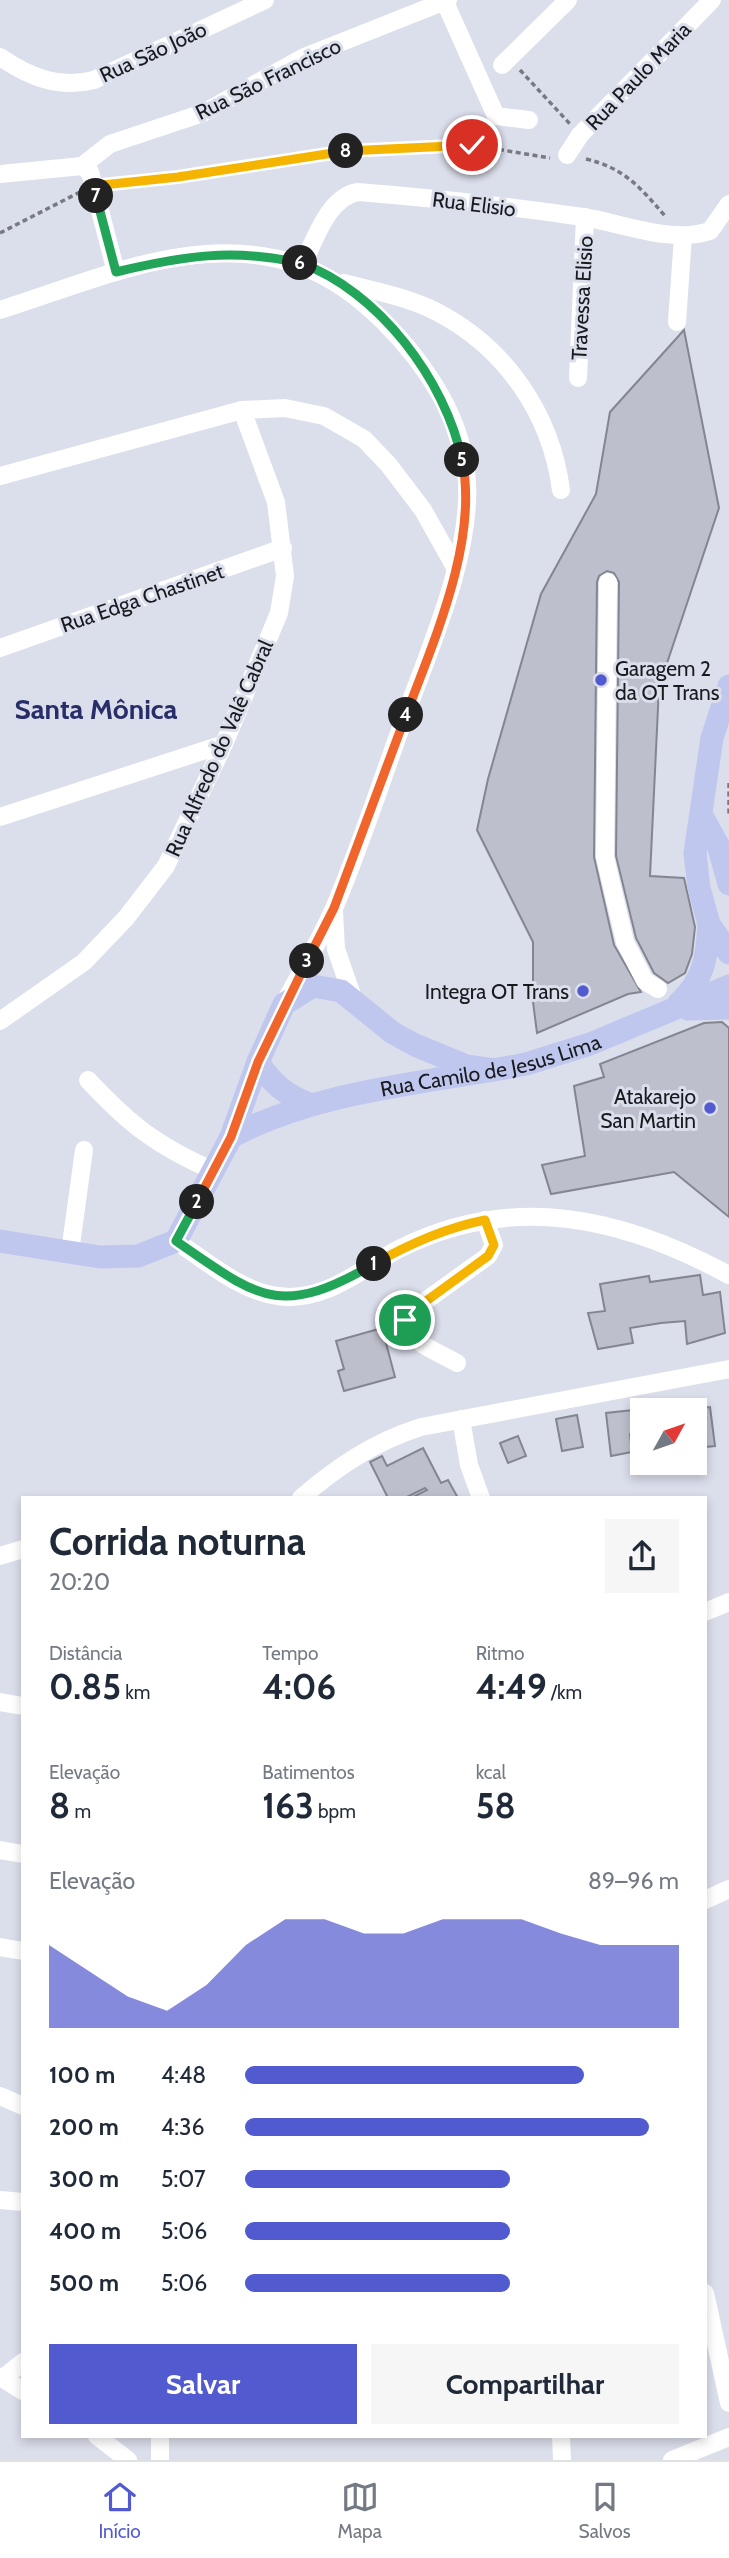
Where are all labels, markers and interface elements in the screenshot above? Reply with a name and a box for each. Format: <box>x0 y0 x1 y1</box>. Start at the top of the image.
street label: Rua São João <box>96 16 210 88</box>
street label: Rua Paulo Maria <box>580 17 696 135</box>
street label: Rua São Francisco <box>191 33 345 125</box>
pin <box>442 115 502 175</box>
icon: check <box>453 126 491 164</box>
pin: 8 <box>328 134 364 168</box>
text: 8 <box>340 139 351 162</box>
pin: 7 <box>78 178 114 214</box>
text: 7 <box>91 184 100 207</box>
street label: Rua Elisio <box>431 186 517 222</box>
street label: Travessa Elisio <box>566 235 598 361</box>
pin: 6 <box>282 246 318 280</box>
text: 6 <box>294 251 305 274</box>
pin: 5 <box>444 442 480 477</box>
text: 5 <box>456 448 467 471</box>
street label: Rua Edga Chastinet <box>57 558 227 638</box>
street label: Rua Alfredo do Valê Cabral <box>160 636 278 860</box>
place label: Garagem 2 da OT Trans <box>615 656 720 705</box>
marker: Garagem 2 da OT Trans <box>593 672 609 688</box>
district label: Santa Mônica <box>14 692 178 726</box>
pin: 4 <box>388 698 424 732</box>
text: 4 <box>400 703 411 726</box>
pin: 3 <box>290 944 324 978</box>
text: 3 <box>301 949 312 972</box>
place label: Integra OT Trans <box>425 979 569 1004</box>
marker: Integra OT Trans <box>575 983 591 999</box>
street label: Rua Camilo de Jesus Lima <box>378 1029 604 1101</box>
place label: Atakarejo San Martin <box>600 1084 696 1133</box>
marker: Atakarejo San Martin <box>702 1100 718 1116</box>
pin: 2 <box>180 1184 214 1220</box>
text: 2 <box>191 1190 202 1213</box>
pin: 1 <box>356 1246 392 1282</box>
text: 1 <box>370 1252 377 1275</box>
pin <box>375 1290 435 1350</box>
icon: arrive <box>386 1301 424 1339</box>
north arrow <box>630 1398 707 1475</box>
map controls <box>630 1398 707 1475</box>
text: Corrida noturna <box>49 1518 306 1565</box>
button: share <box>605 1519 679 1593</box>
text: 20:20 <box>49 1568 110 1596</box>
text: Distância <box>49 1642 123 1665</box>
text: Tempo <box>262 1642 318 1665</box>
text: Ritmo <box>476 1642 525 1665</box>
text: 0.85 <box>49 1665 121 1708</box>
text: 4:06 <box>262 1665 336 1708</box>
text: 4:49 <box>476 1665 547 1708</box>
text: km <box>121 1681 150 1704</box>
text: /km <box>547 1681 582 1704</box>
text: Elevação <box>49 1761 120 1784</box>
text: Batimentos <box>262 1761 355 1784</box>
text: kcal <box>476 1761 506 1784</box>
text: 8 <box>49 1784 70 1827</box>
text: 163 <box>262 1784 314 1827</box>
text: 58 <box>476 1784 516 1827</box>
text: m <box>70 1800 91 1823</box>
text: bpm <box>314 1800 356 1823</box>
text: Elevação <box>49 1867 135 1895</box>
text: 89–96 m <box>588 1867 679 1895</box>
text: 100 m <box>49 2061 115 2089</box>
text: 4:48 <box>161 2061 206 2089</box>
text: 200 m <box>49 2113 119 2141</box>
text: 4:36 <box>161 2113 205 2141</box>
text: 300 m <box>49 2165 119 2193</box>
text: 5:07 <box>161 2165 206 2193</box>
text: 400 m <box>49 2217 121 2245</box>
text: 5:06 <box>161 2217 207 2245</box>
text: 500 m <box>49 2269 119 2297</box>
text: 5:06 <box>161 2269 207 2297</box>
button: Salvar <box>49 2344 357 2424</box>
button: Compartilhar <box>371 2344 679 2424</box>
tab: Início <box>98 2478 141 2543</box>
tab: Mapa <box>338 2478 382 2543</box>
tab: Salvos <box>579 2478 631 2543</box>

